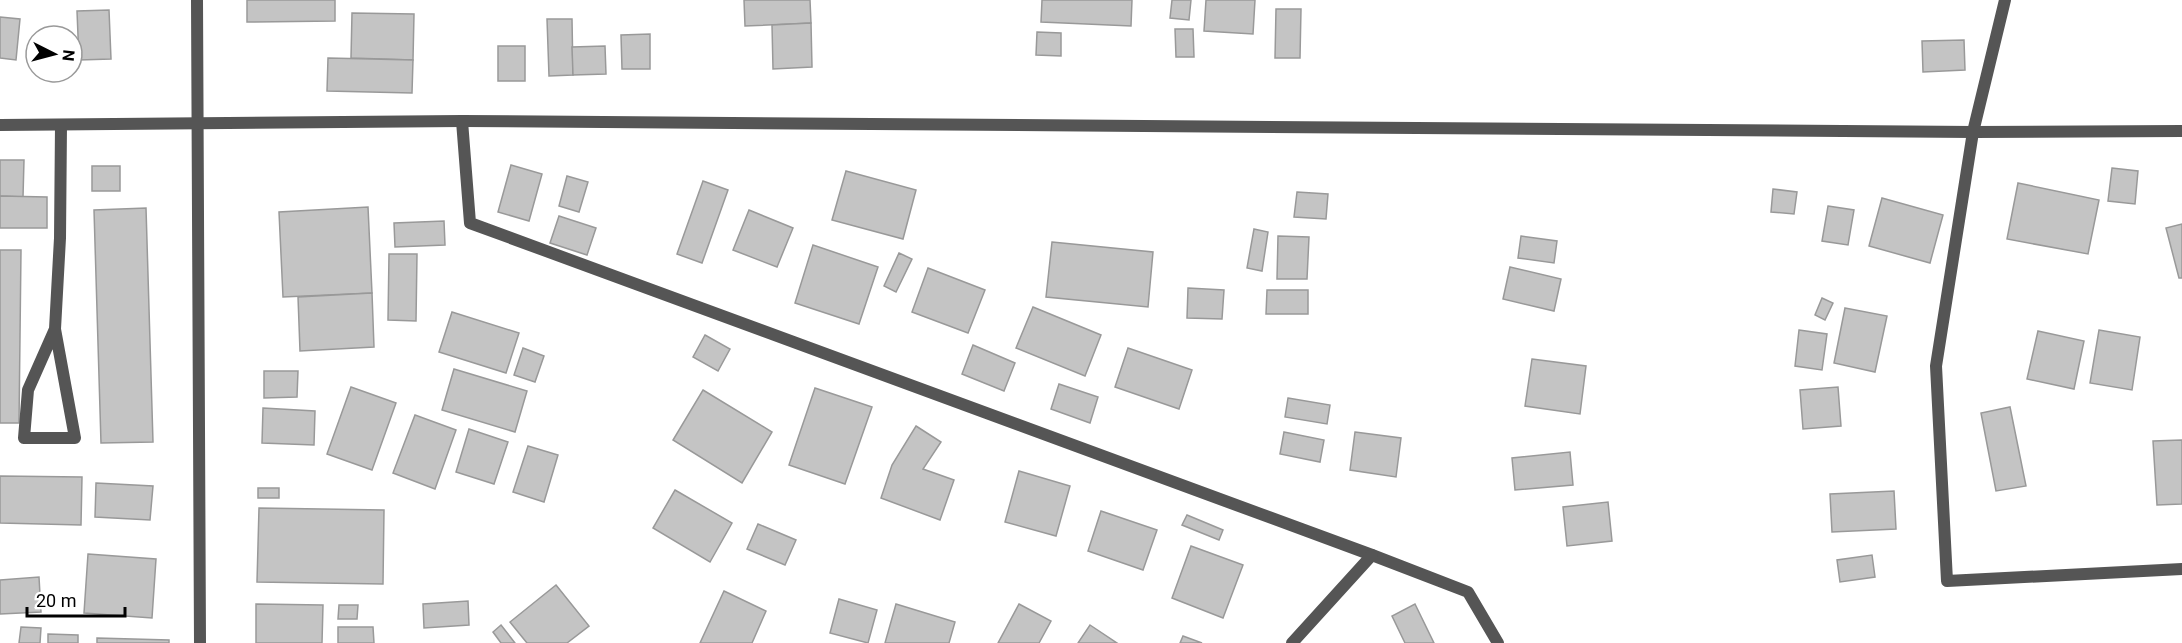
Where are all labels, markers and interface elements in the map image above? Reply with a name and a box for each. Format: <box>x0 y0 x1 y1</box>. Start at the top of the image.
north arrow <box>24 24 84 84</box>
text: N <box>58 49 78 62</box>
scale bar <box>27 580 124 618</box>
text: 20 m <box>36 590 76 611</box>

